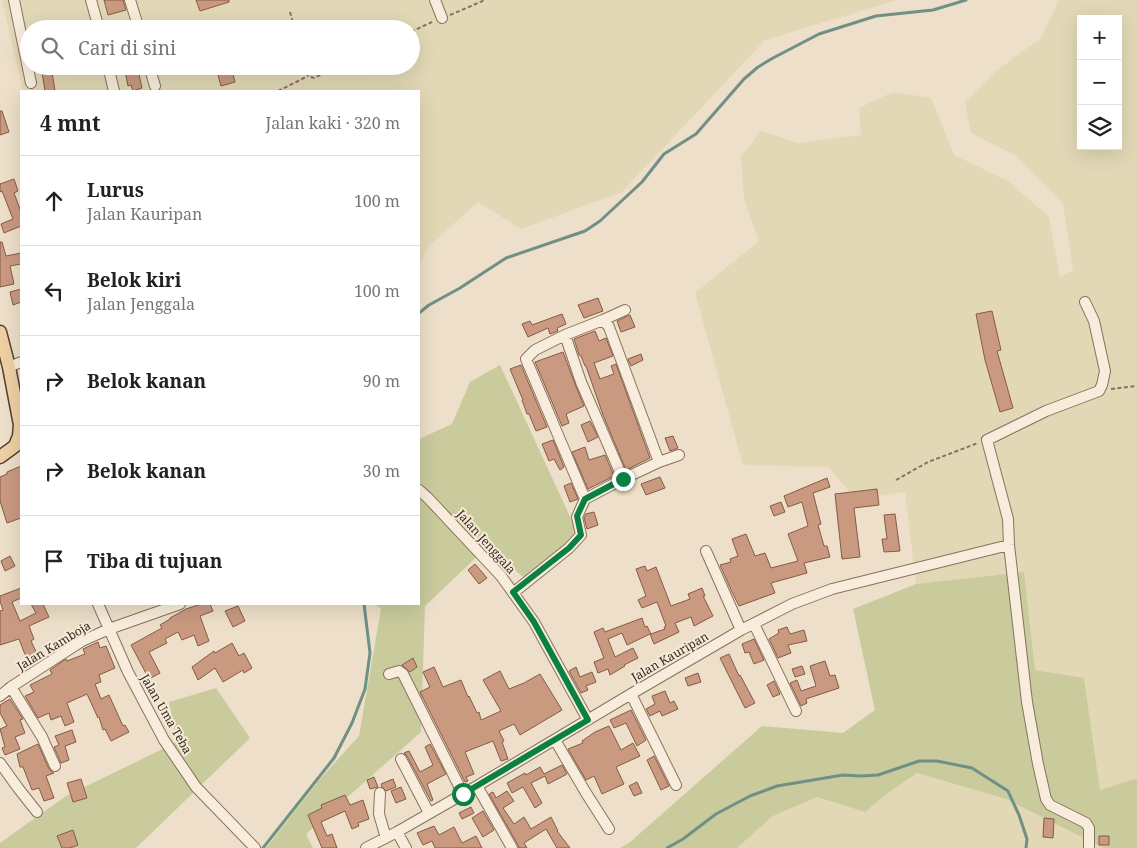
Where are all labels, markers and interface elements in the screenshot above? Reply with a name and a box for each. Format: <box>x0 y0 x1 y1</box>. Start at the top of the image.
map controls <box>1077 15 1122 150</box>
button: + <box>1077 15 1122 60</box>
search box <box>20 20 420 75</box>
icon: search <box>38 34 66 62</box>
text: Cari di sini <box>78 35 176 61</box>
button: − <box>1077 60 1122 105</box>
button: layers <box>1077 105 1122 150</box>
text: 4 mnt <box>40 109 101 137</box>
text: Jalan kaki · 320 m <box>266 112 400 134</box>
text: Lurus <box>87 177 144 203</box>
icon: ahead <box>40 187 68 215</box>
text: 100 m <box>354 190 400 212</box>
text: Jalan Kauripan <box>87 203 202 225</box>
text: Belok kiri <box>87 267 181 293</box>
icon: left <box>40 277 68 305</box>
text: 100 m <box>354 280 400 302</box>
text: Jalan Jenggala <box>87 293 195 315</box>
icon: right <box>40 367 68 395</box>
text: Belok kanan <box>87 368 206 394</box>
text: 90 m <box>363 370 400 392</box>
icon: right <box>40 457 68 485</box>
text: Belok kanan <box>87 458 206 484</box>
text: 30 m <box>363 460 400 482</box>
route end <box>612 468 635 491</box>
street label: Jalan Jenggala <box>452 505 520 578</box>
icon: arrive <box>40 547 68 575</box>
text: Tiba di tujuan <box>87 548 222 574</box>
street label: Jalan Kamboja <box>13 617 94 675</box>
street label: Jalan Kauripan <box>627 627 712 686</box>
street label: Jalan Uma Teba <box>136 670 196 757</box>
route start <box>452 783 475 806</box>

